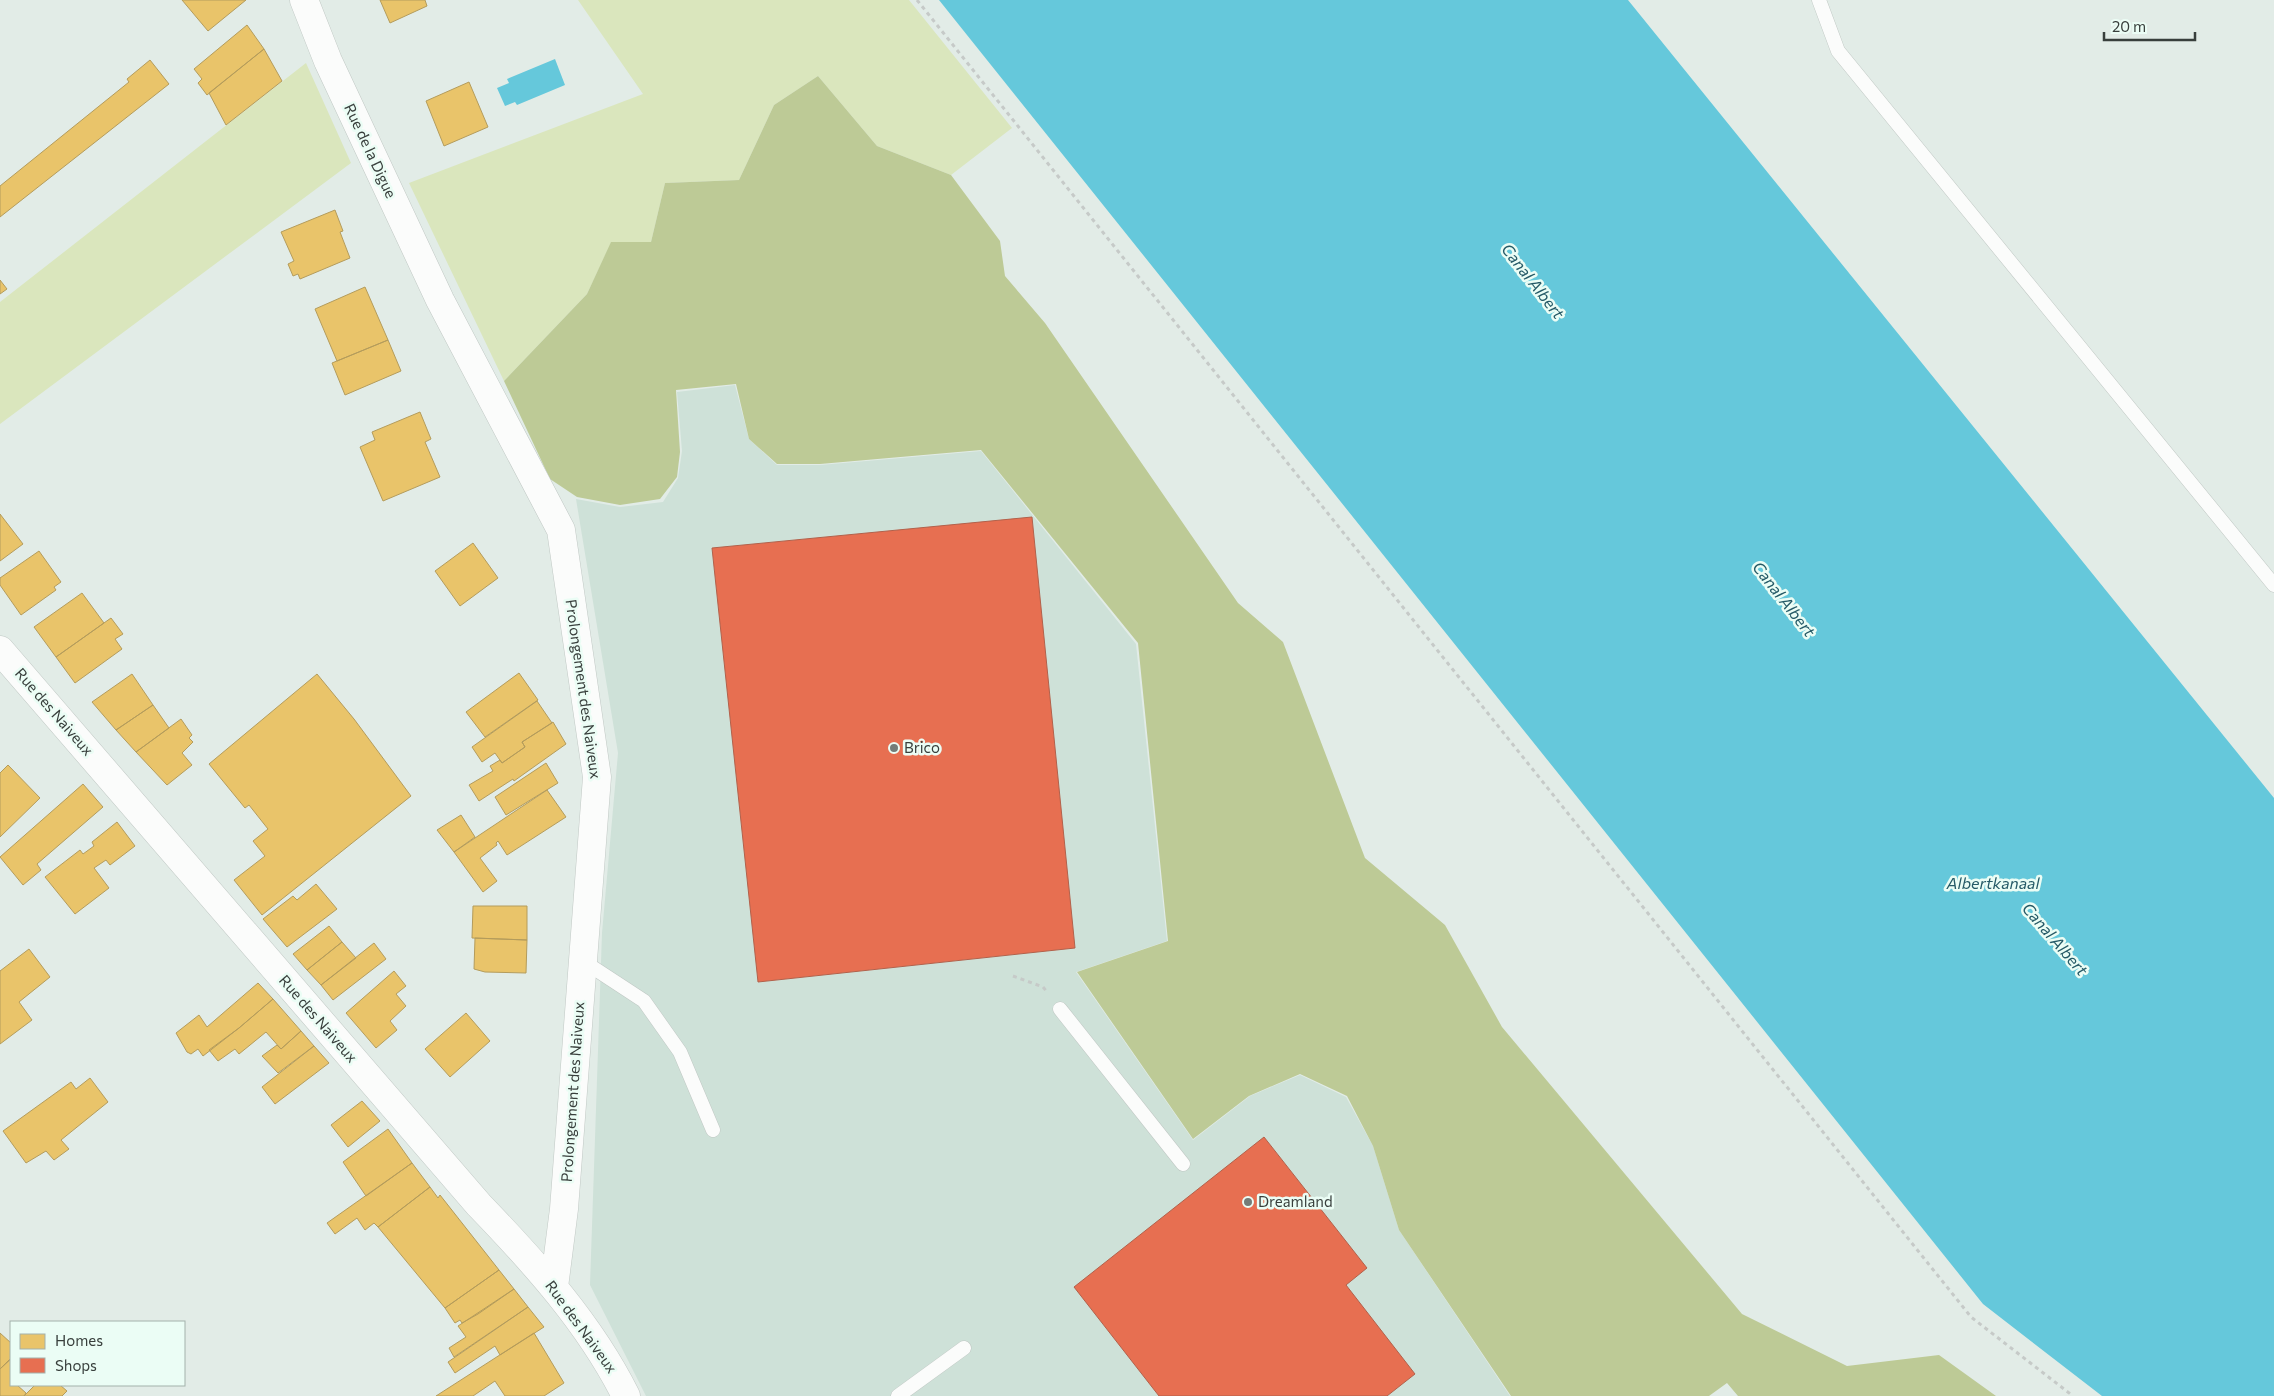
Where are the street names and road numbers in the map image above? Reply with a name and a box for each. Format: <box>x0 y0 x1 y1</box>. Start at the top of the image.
street label: Rue de la Digue <box>341 100 401 201</box>
street label: Prolongement des Naiveux <box>562 598 605 780</box>
street label: Rue des Naiveux <box>12 664 98 759</box>
street label: Rue des Naiveux <box>276 971 362 1066</box>
street label: Prolongement des Naiveux <box>557 1001 587 1183</box>
street label: Rue des Naiveux <box>542 1277 621 1376</box>

